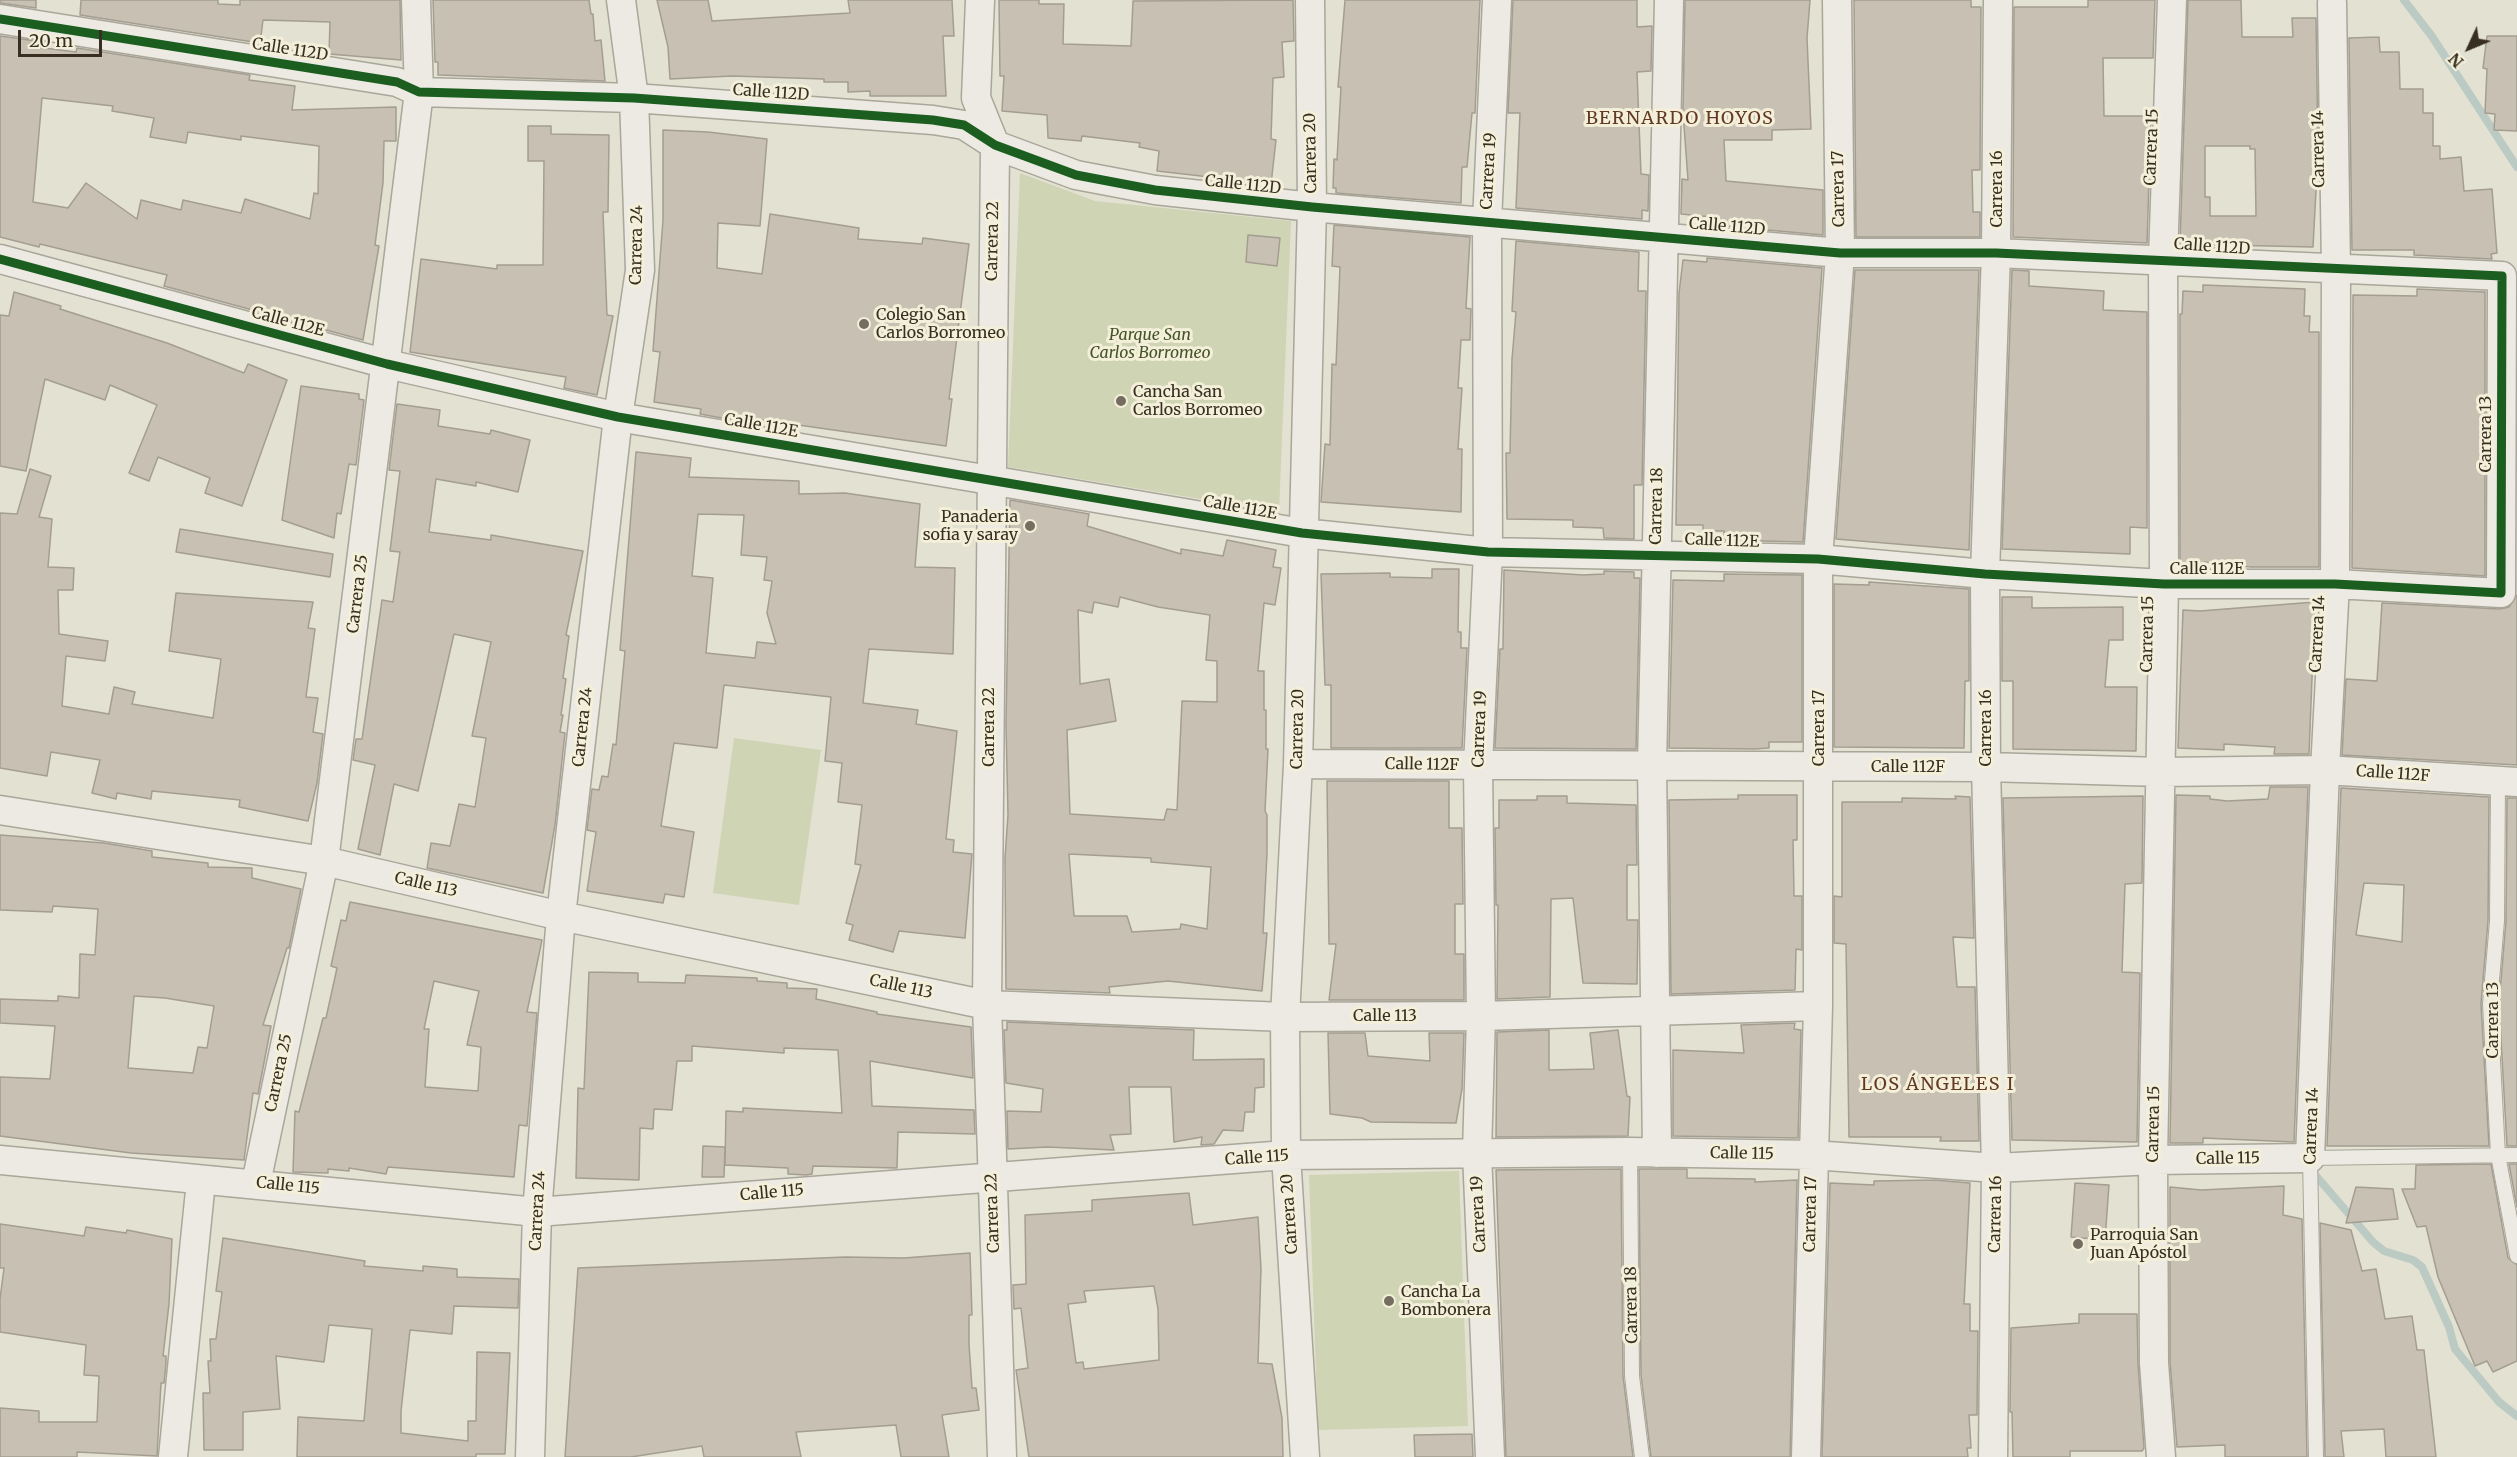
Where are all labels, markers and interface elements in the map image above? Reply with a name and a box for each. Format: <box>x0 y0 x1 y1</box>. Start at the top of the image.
scale bar <box>21 18 105 56</box>
north arrow <box>2439 18 2499 78</box>
text: 20 m <box>29 29 73 52</box>
street label: Calle 112D <box>251 35 329 65</box>
text: N <box>2444 49 2468 72</box>
street label: Calle 112D <box>732 81 810 105</box>
district label: BERNARDO HOYOS <box>1586 108 1774 130</box>
street label: Carrera 15 <box>2141 108 2163 186</box>
street label: Carrera 14 <box>2309 110 2329 188</box>
street label: Carrera 20 <box>1301 113 1321 193</box>
street label: Carrera 19 <box>1477 132 1501 210</box>
street label: Carrera 16 <box>1987 150 2007 228</box>
street label: Carrera 17 <box>1829 151 1849 227</box>
street label: Calle 112D <box>1204 171 1282 199</box>
street label: Carrera 22 <box>983 201 1003 281</box>
street label: Carrera 24 <box>627 205 647 285</box>
street label: Calle 112D <box>1688 214 1766 240</box>
street label: Calle 112D <box>2173 235 2251 259</box>
street label: Calle 112E <box>250 303 326 341</box>
place label: Colegio San Carlos Borromeo <box>876 305 1005 343</box>
marker: Colegio San Carlos Borromeo <box>857 317 871 331</box>
park label: Parque San Carlos Borromeo <box>1089 325 1211 363</box>
place label: Cancha San Carlos Borromeo <box>1133 382 1262 420</box>
marker: Cancha San Carlos Borromeo <box>1114 394 1128 408</box>
street label: Carrera 13 <box>2476 396 2496 472</box>
street label: Calle 112E <box>723 410 799 442</box>
street label: Carrera 18 <box>1647 467 1667 545</box>
street label: Calle 112E <box>1202 492 1278 524</box>
place label: Panaderia sofia y saray <box>923 507 1018 545</box>
marker: Panaderia sofia y saray <box>1023 519 1037 533</box>
street label: Calle 112E <box>1684 530 1760 552</box>
street label: Carrera 25 <box>344 554 372 634</box>
street label: Calle 112E <box>2170 559 2244 579</box>
street label: Carrera 15 <box>2138 595 2158 673</box>
street label: Carrera 14 <box>2306 595 2330 673</box>
street label: Carrera 24 <box>569 686 597 768</box>
street label: Carrera 22 <box>979 687 999 767</box>
street label: Carrera 20 <box>1288 689 1308 769</box>
street label: Carrera 16 <box>1976 689 1996 767</box>
street label: Carrera 19 <box>1469 690 1491 768</box>
street label: Carrera 17 <box>1809 690 1829 766</box>
street label: Calle 112F <box>1385 755 1459 775</box>
street label: Calle 112F <box>1871 757 1945 777</box>
street label: Calle 112F <box>2355 762 2431 786</box>
street label: Calle 113 <box>393 868 459 902</box>
street label: Calle 113 <box>868 971 934 1003</box>
street label: Carrera 13 <box>2483 982 2503 1058</box>
street label: Calle 113 <box>1353 1006 1417 1026</box>
street label: Carrera 25 <box>261 1032 297 1114</box>
district label: LOS ÁNGELES I <box>1861 1074 2015 1096</box>
street label: Carrera 15 <box>2144 1085 2164 1163</box>
street label: Carrera 14 <box>2301 1087 2323 1165</box>
street label: Calle 115 <box>1710 1144 1774 1164</box>
street label: Calle 115 <box>1224 1146 1290 1170</box>
street label: Calle 115 <box>2196 1149 2260 1169</box>
street label: Carrera 24 <box>526 1171 550 1251</box>
street label: Calle 115 <box>255 1173 321 1199</box>
street label: Carrera 22 <box>982 1173 1004 1253</box>
street label: Carrera 20 <box>1278 1173 1302 1255</box>
street label: Carrera 19 <box>1467 1175 1491 1253</box>
street label: Carrera 16 <box>1986 1175 2006 1253</box>
street label: Carrera 17 <box>1801 1176 1821 1252</box>
street label: Calle 115 <box>739 1181 805 1205</box>
place label: Parroquia San Juan Apóstol <box>2090 1225 2198 1263</box>
marker: Parroquia San Juan Apóstol <box>2071 1237 2085 1251</box>
street label: Carrera 18 <box>1622 1266 1642 1344</box>
place label: Cancha La Bombonera <box>1401 1282 1491 1320</box>
marker: Cancha La Bombonera <box>1382 1294 1396 1308</box>

